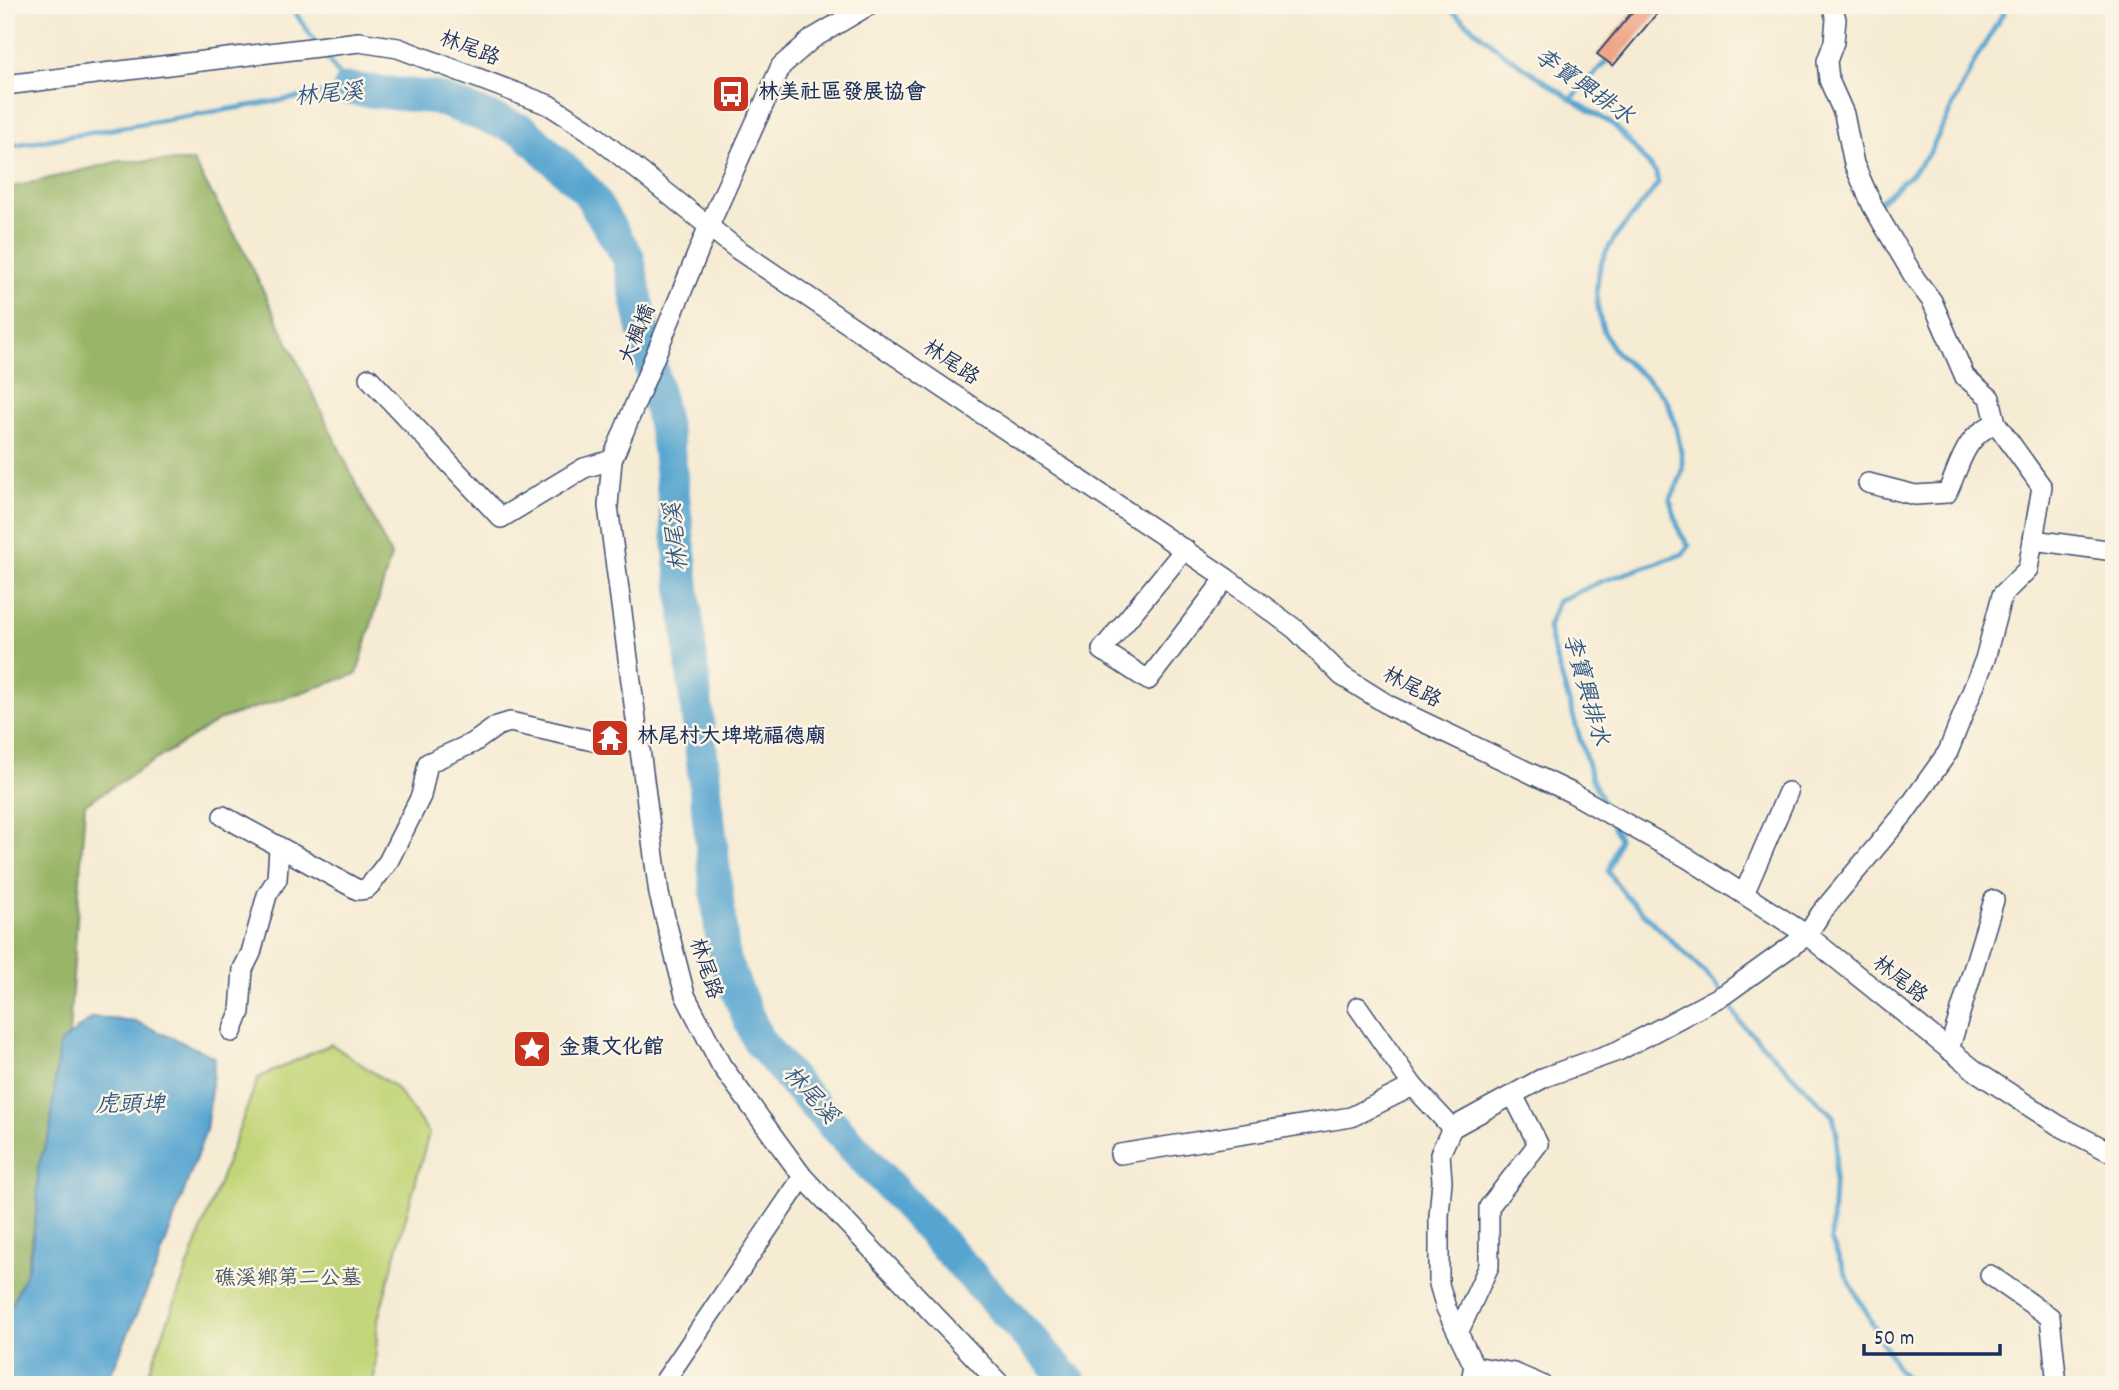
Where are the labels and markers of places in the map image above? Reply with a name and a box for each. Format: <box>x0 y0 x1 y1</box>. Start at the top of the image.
bus stop icon: 林美社區發展協會 <box>710 73 752 115</box>
place label: 林美社區發展協會 <box>758 79 926 109</box>
temple icon: 林尾村大埤墘福德廟 <box>589 717 631 759</box>
place label: 林尾村大埤墘福德廟 <box>637 723 826 753</box>
place icon: 金棗文化館 <box>511 1028 553 1070</box>
place label: 金棗文化館 <box>559 1034 664 1064</box>

